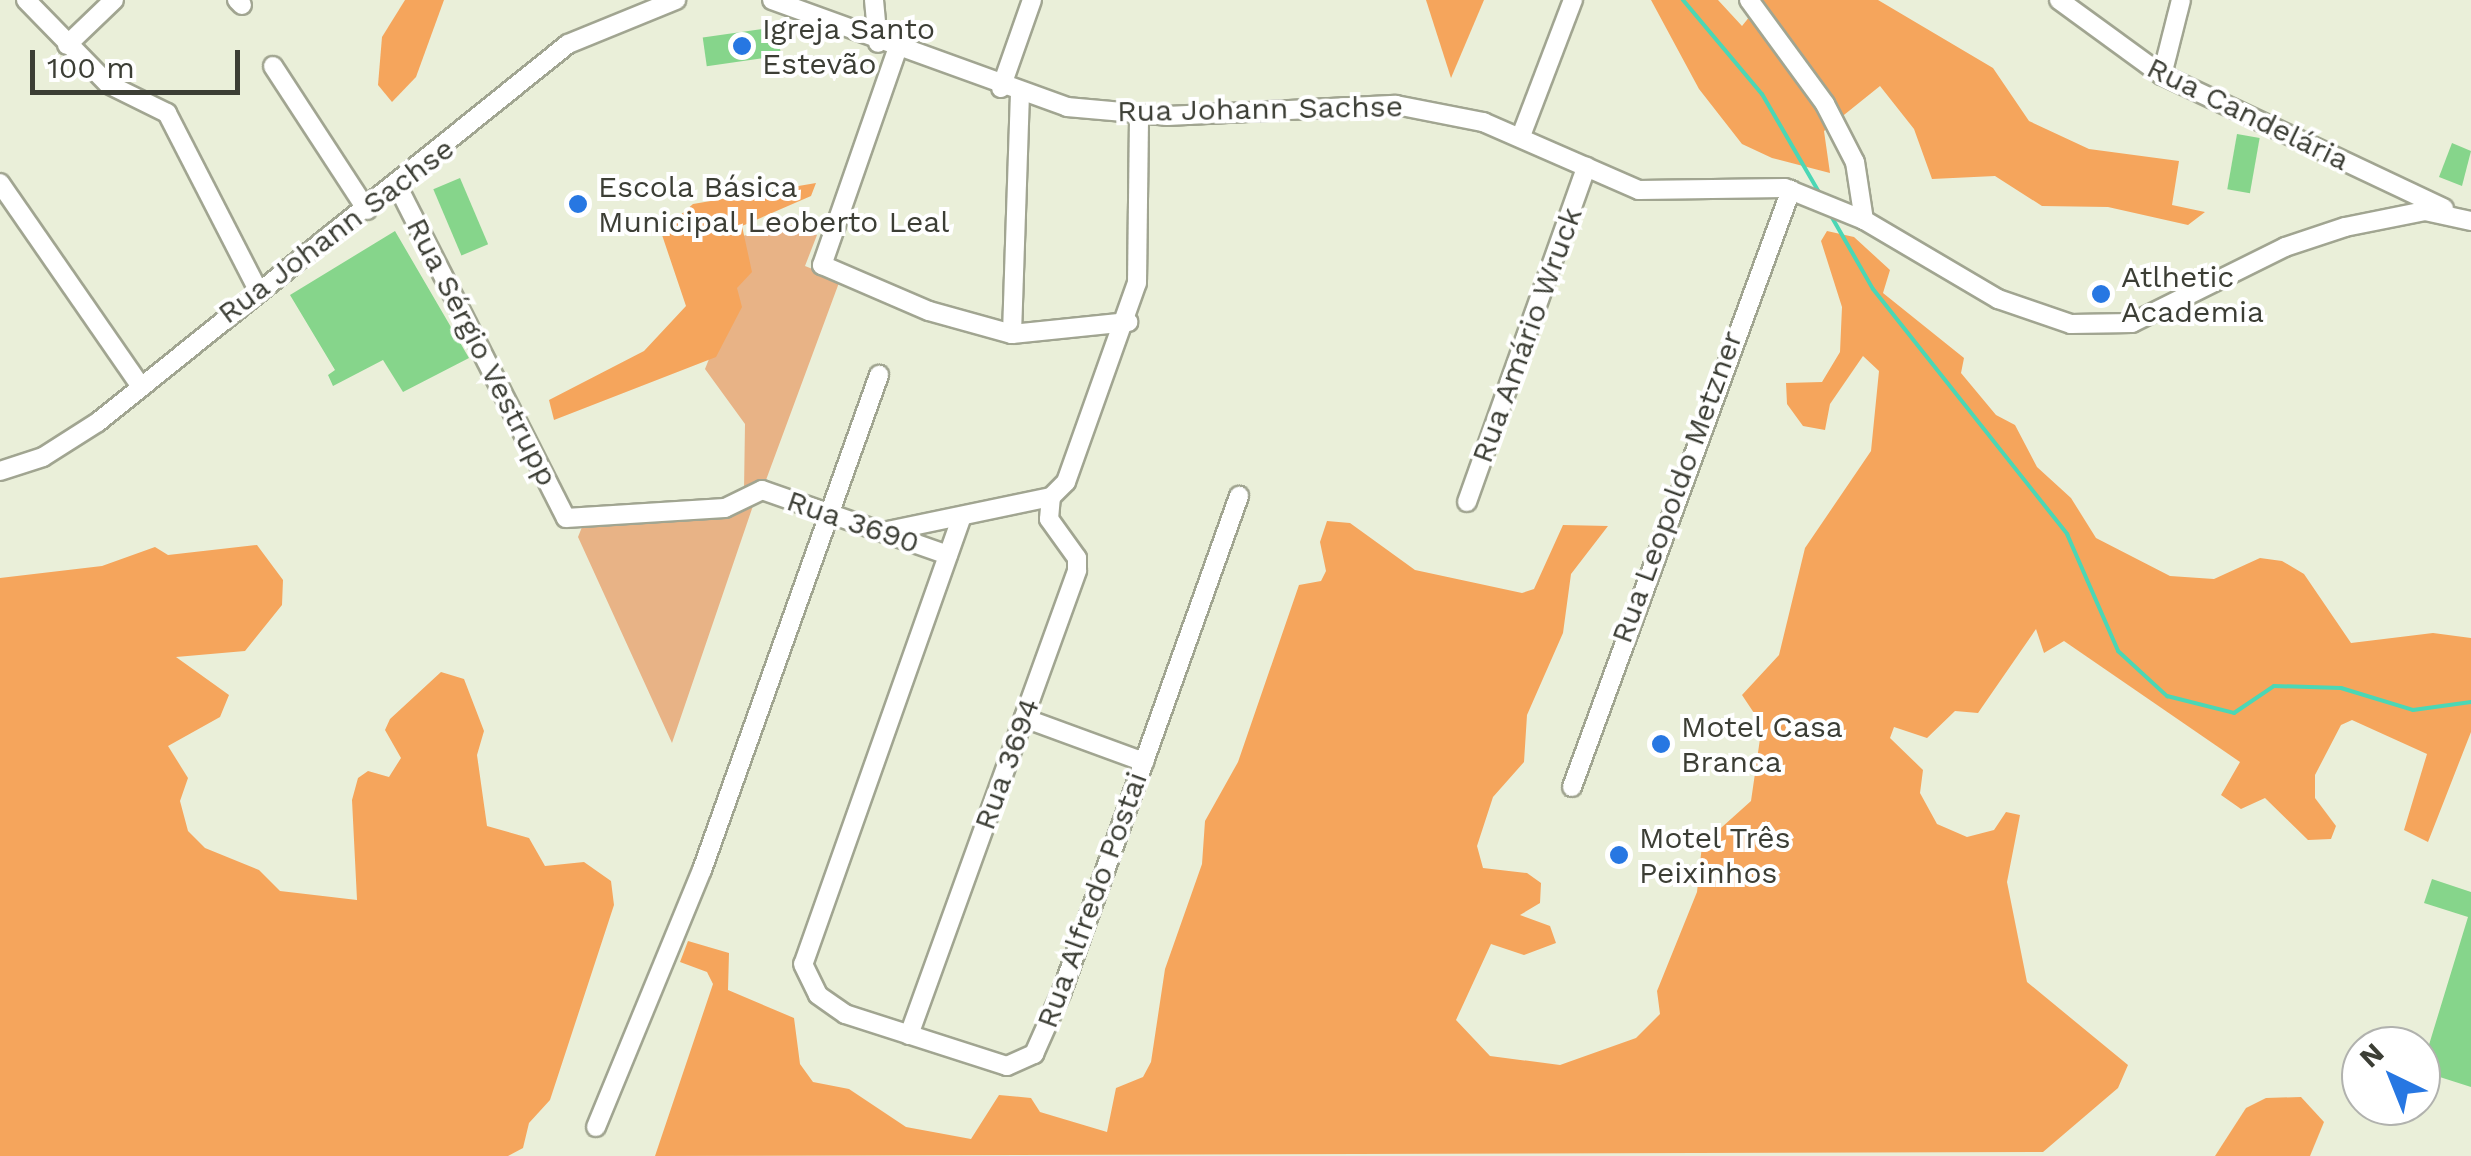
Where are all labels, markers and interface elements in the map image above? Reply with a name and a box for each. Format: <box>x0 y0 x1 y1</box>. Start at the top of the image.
place label: Igreja Santo Estevão <box>762 11 936 82</box>
scale bar <box>35 30 245 92</box>
marker: Igreja Santo Estevão <box>731 35 753 57</box>
street label: Rua Candelária <box>2141 49 2355 179</box>
text: 100 m <box>47 50 135 85</box>
street label: Rua Johann Sachse <box>1116 88 1404 130</box>
street label: Rua Johann Sachse <box>210 130 462 332</box>
place label: Escola Básica Municipal Leoberto Leal <box>598 169 950 240</box>
marker: Escola Básica Municipal Leoberto Leal <box>567 193 589 215</box>
street label: Rua Amário Wruck <box>1464 201 1590 469</box>
street label: Rua Sérgio Vestrupp <box>398 211 566 493</box>
place label: Atlhetic Academia <box>2121 259 2264 330</box>
marker: Atlhetic Academia <box>2090 283 2112 305</box>
street label: Rua Leopoldo Metzner <box>1604 326 1750 648</box>
street label: Rua 3690 <box>782 482 924 562</box>
street label: Rua 3694 <box>967 693 1047 835</box>
place label: Motel Casa Branca <box>1681 709 1844 780</box>
marker: Motel Casa Branca <box>1650 733 1672 755</box>
street label: Rua Alfredo Postai <box>1029 766 1155 1034</box>
place label: Motel Três Peixinhos <box>1639 820 1792 890</box>
marker: Motel Três Peixinhos <box>1608 844 1630 866</box>
north arrow <box>2341 1026 2441 1126</box>
text: N <box>2353 1036 2390 1074</box>

